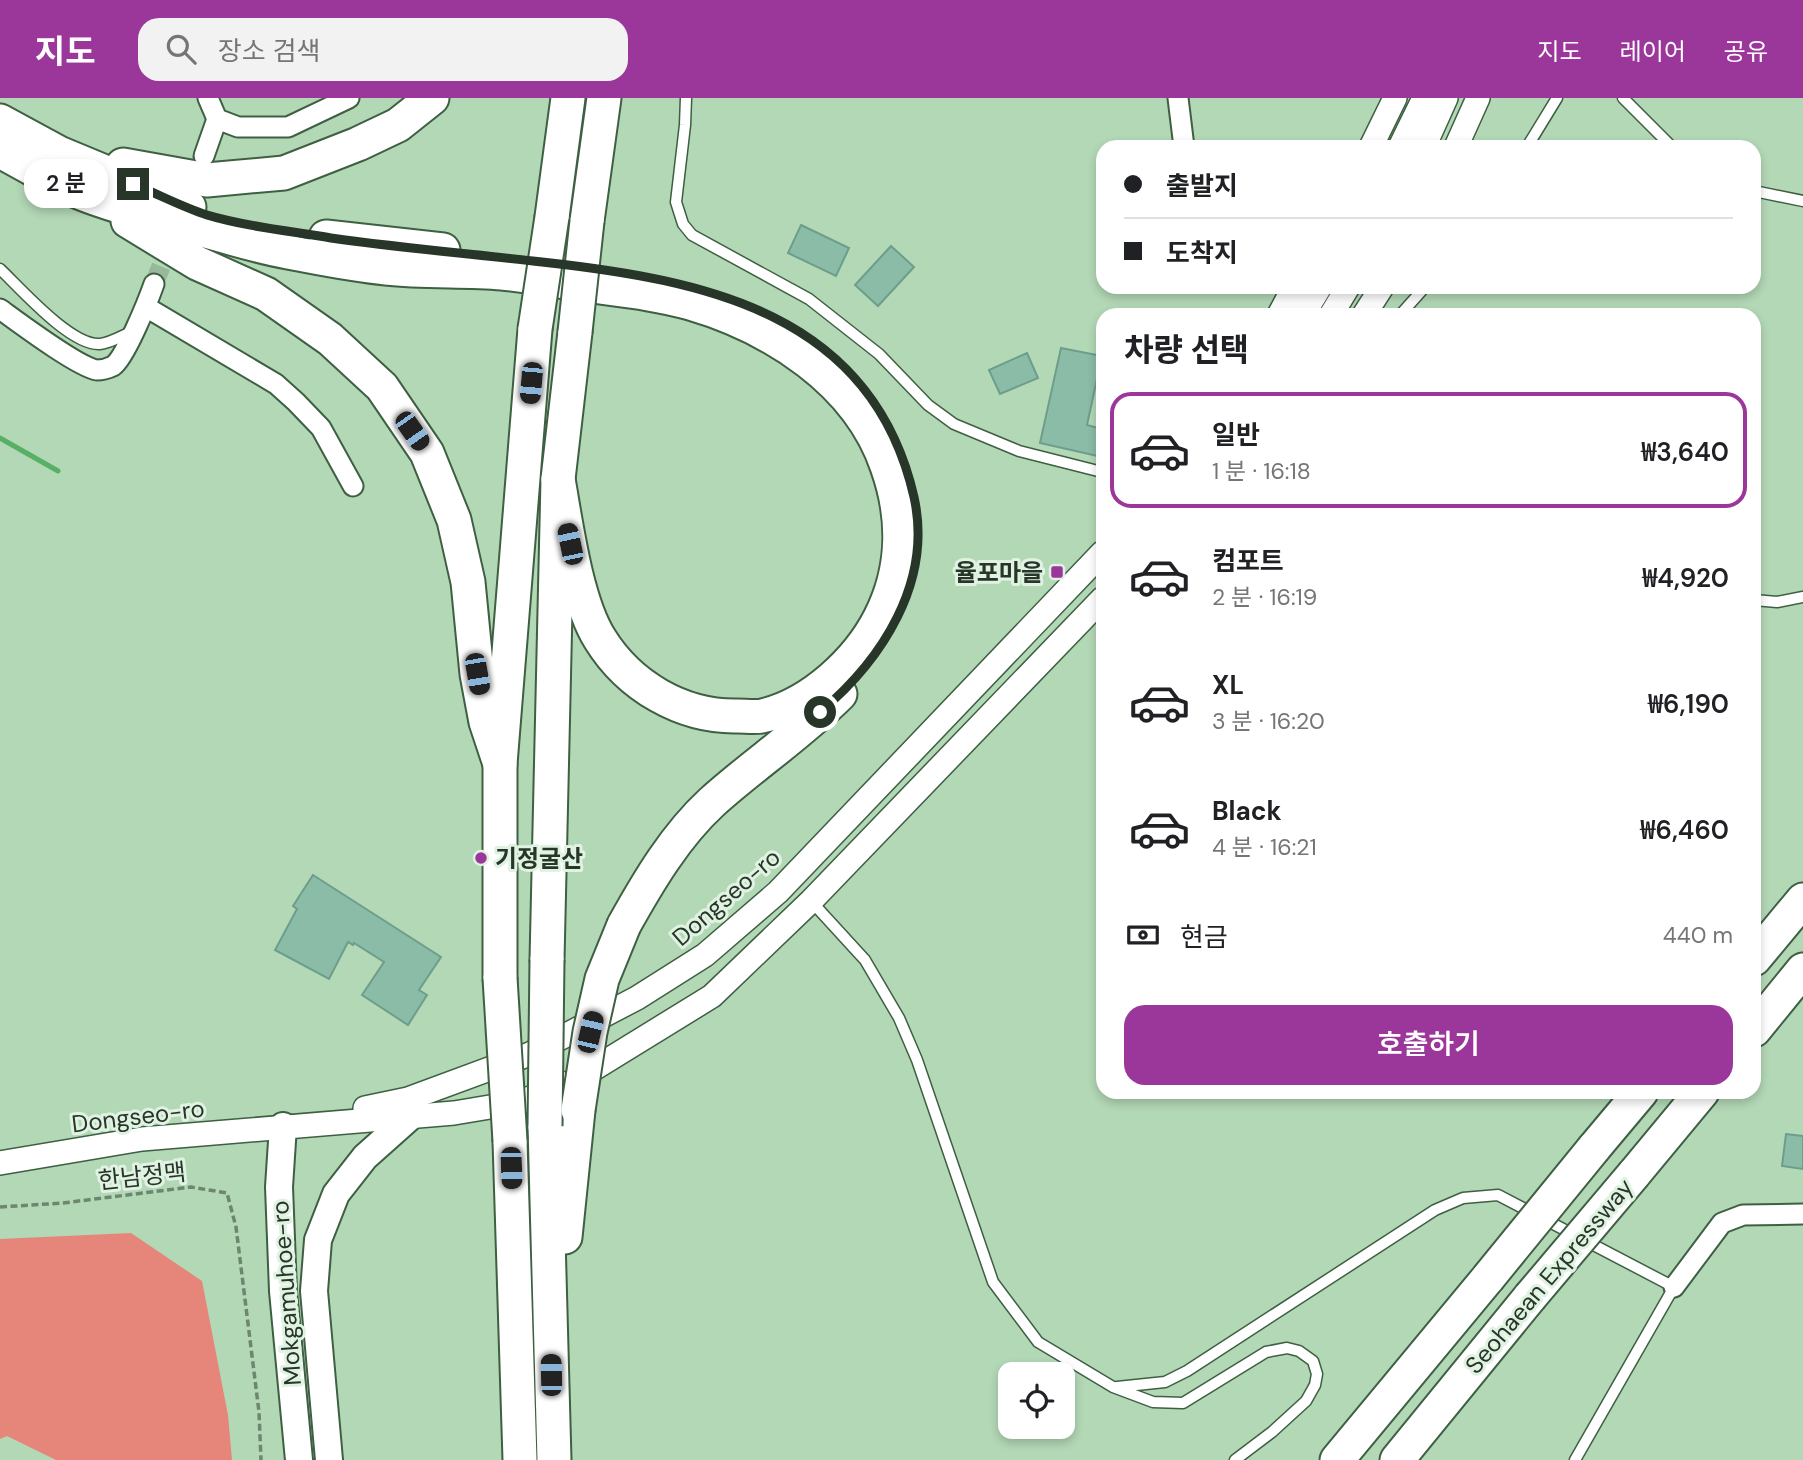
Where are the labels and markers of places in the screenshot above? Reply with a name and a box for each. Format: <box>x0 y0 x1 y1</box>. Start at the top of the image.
place label: 율포마을 <box>955 557 1043 588</box>
marker: 율포마을 <box>1049 564 1065 580</box>
place label: 기정굴산 <box>495 843 583 874</box>
marker: 기정굴산 <box>473 850 489 866</box>

